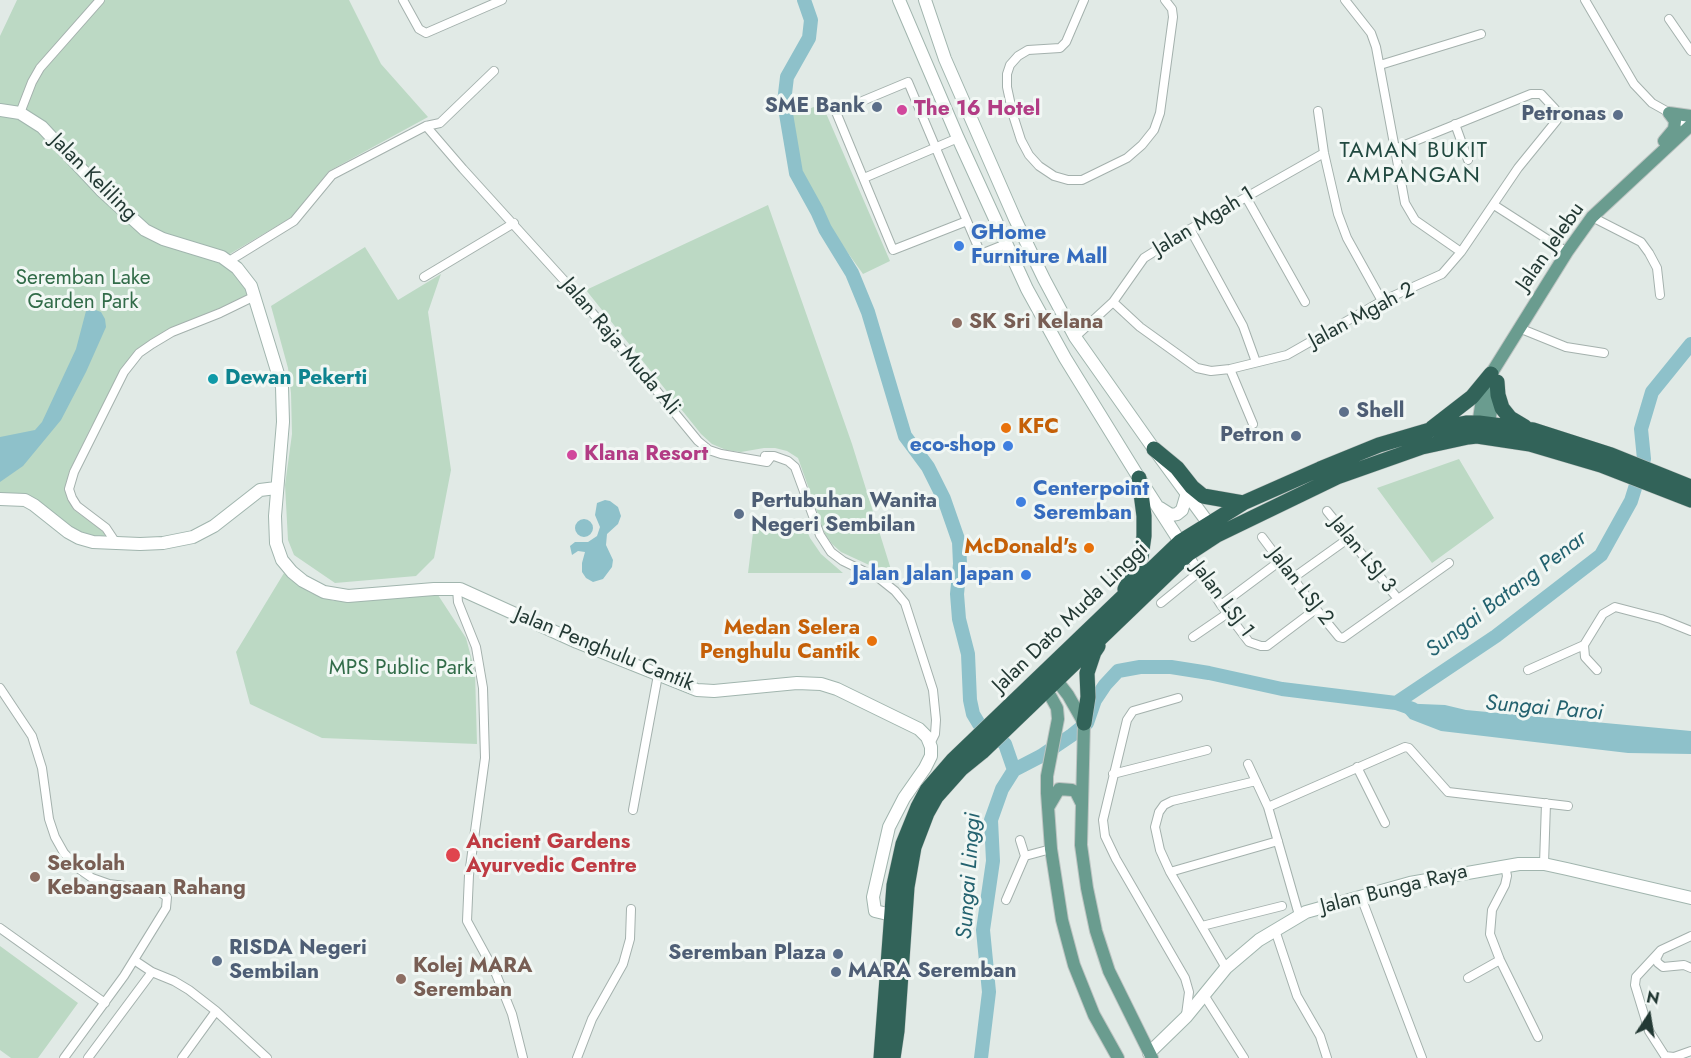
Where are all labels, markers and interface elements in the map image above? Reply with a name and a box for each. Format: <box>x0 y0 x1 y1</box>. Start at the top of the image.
place label: SME Bank <box>765 94 865 120</box>
place label: The 16 Hotel <box>914 97 1040 123</box>
marker: SME Bank <box>870 100 884 114</box>
place label: Petronas <box>1521 102 1606 128</box>
marker: The 16 Hotel <box>895 103 909 117</box>
marker: Petronas <box>1611 108 1625 122</box>
street label: Jalan Keliling <box>44 129 142 227</box>
district label: TAMAN BUKIT AMPANGAN <box>1339 139 1489 190</box>
street label: Jalan Mgah 1 <box>1149 182 1259 262</box>
street label: Jalan Jelebu <box>1511 198 1591 296</box>
place label: GHome Furniture Mall <box>971 221 1108 271</box>
marker: GHome Furniture Mall <box>952 239 966 253</box>
park label: Seremban Lake Garden Park <box>15 266 151 316</box>
street label: Jalan Raja Muda Ali <box>555 273 685 421</box>
street label: Jalan Mgah 2 <box>1305 278 1419 354</box>
place label: SK Sri Kelana <box>969 310 1103 336</box>
marker: SK Sri Kelana <box>950 316 964 330</box>
place label: Dewan Pekerti <box>225 366 367 392</box>
marker: Dewan Pekerti <box>206 372 220 386</box>
place label: Shell <box>1356 399 1404 425</box>
marker: Shell <box>1337 405 1351 419</box>
place label: KFC <box>1018 415 1059 441</box>
marker: KFC <box>999 421 1013 435</box>
place label: Petron <box>1220 423 1284 449</box>
marker: Petron <box>1289 429 1303 443</box>
place label: eco-shop <box>910 433 996 459</box>
marker: eco-shop <box>1001 439 1015 453</box>
place label: Klana Resort <box>584 442 708 468</box>
marker: Klana Resort <box>565 448 579 462</box>
place label: Centerpoint Seremban <box>1033 477 1149 527</box>
place label: Pertubuhan Wanita Negeri Sembilan <box>751 489 937 539</box>
marker: Centerpoint Seremban <box>1014 495 1028 509</box>
marker: Pertubuhan Wanita Negeri Sembilan <box>732 507 746 521</box>
street label: Jalan LSJ 3 <box>1324 512 1400 598</box>
water label: Sungai Batang Penar <box>1421 526 1593 664</box>
place label: McDonald's <box>964 535 1077 561</box>
street label: Jalan Dato Muda Linggi <box>988 537 1154 699</box>
marker: McDonald's <box>1082 541 1096 555</box>
street label: Jalan LSJ 2 <box>1262 543 1338 631</box>
street label: Jalan LSJ 1 <box>1185 557 1259 643</box>
place label: Jalan Jalan Japan <box>852 562 1014 588</box>
marker: Jalan Jalan Japan <box>1019 568 1033 582</box>
street label: Jalan Penghulu Cantik <box>510 602 698 698</box>
place label: Medan Selera Penghulu Cantik <box>700 616 860 666</box>
marker: Medan Selera Penghulu Cantik <box>865 634 879 648</box>
park label: MPS Public Park <box>329 656 473 682</box>
water label: Sungai Paroi <box>1484 691 1604 727</box>
water label: Sungai Linggi <box>952 812 988 940</box>
place label: Ancient Gardens Ayurvedic Centre <box>466 830 637 880</box>
marker: Ancient Gardens Ayurvedic Centre <box>444 846 462 864</box>
place label: Sekolah Kebangsaan Rahang <box>47 852 246 902</box>
street label: Jalan Bunga Raya <box>1318 860 1470 920</box>
marker: Sekolah Kebangsaan Rahang <box>28 870 42 884</box>
place label: RISDA Negeri Sembilan <box>229 936 367 986</box>
place label: Seremban Plaza <box>668 941 826 967</box>
marker: Seremban Plaza <box>831 947 845 961</box>
marker: RISDA Negeri Sembilan <box>210 954 224 968</box>
place label: Kolej MARA Seremban <box>413 954 532 1004</box>
place label: MARA Seremban <box>848 959 1017 985</box>
marker: MARA Seremban <box>829 965 843 979</box>
marker: Kolej MARA Seremban <box>394 972 408 986</box>
text: N <box>1644 985 1661 1010</box>
north arrow <box>1619 986 1679 1046</box>

